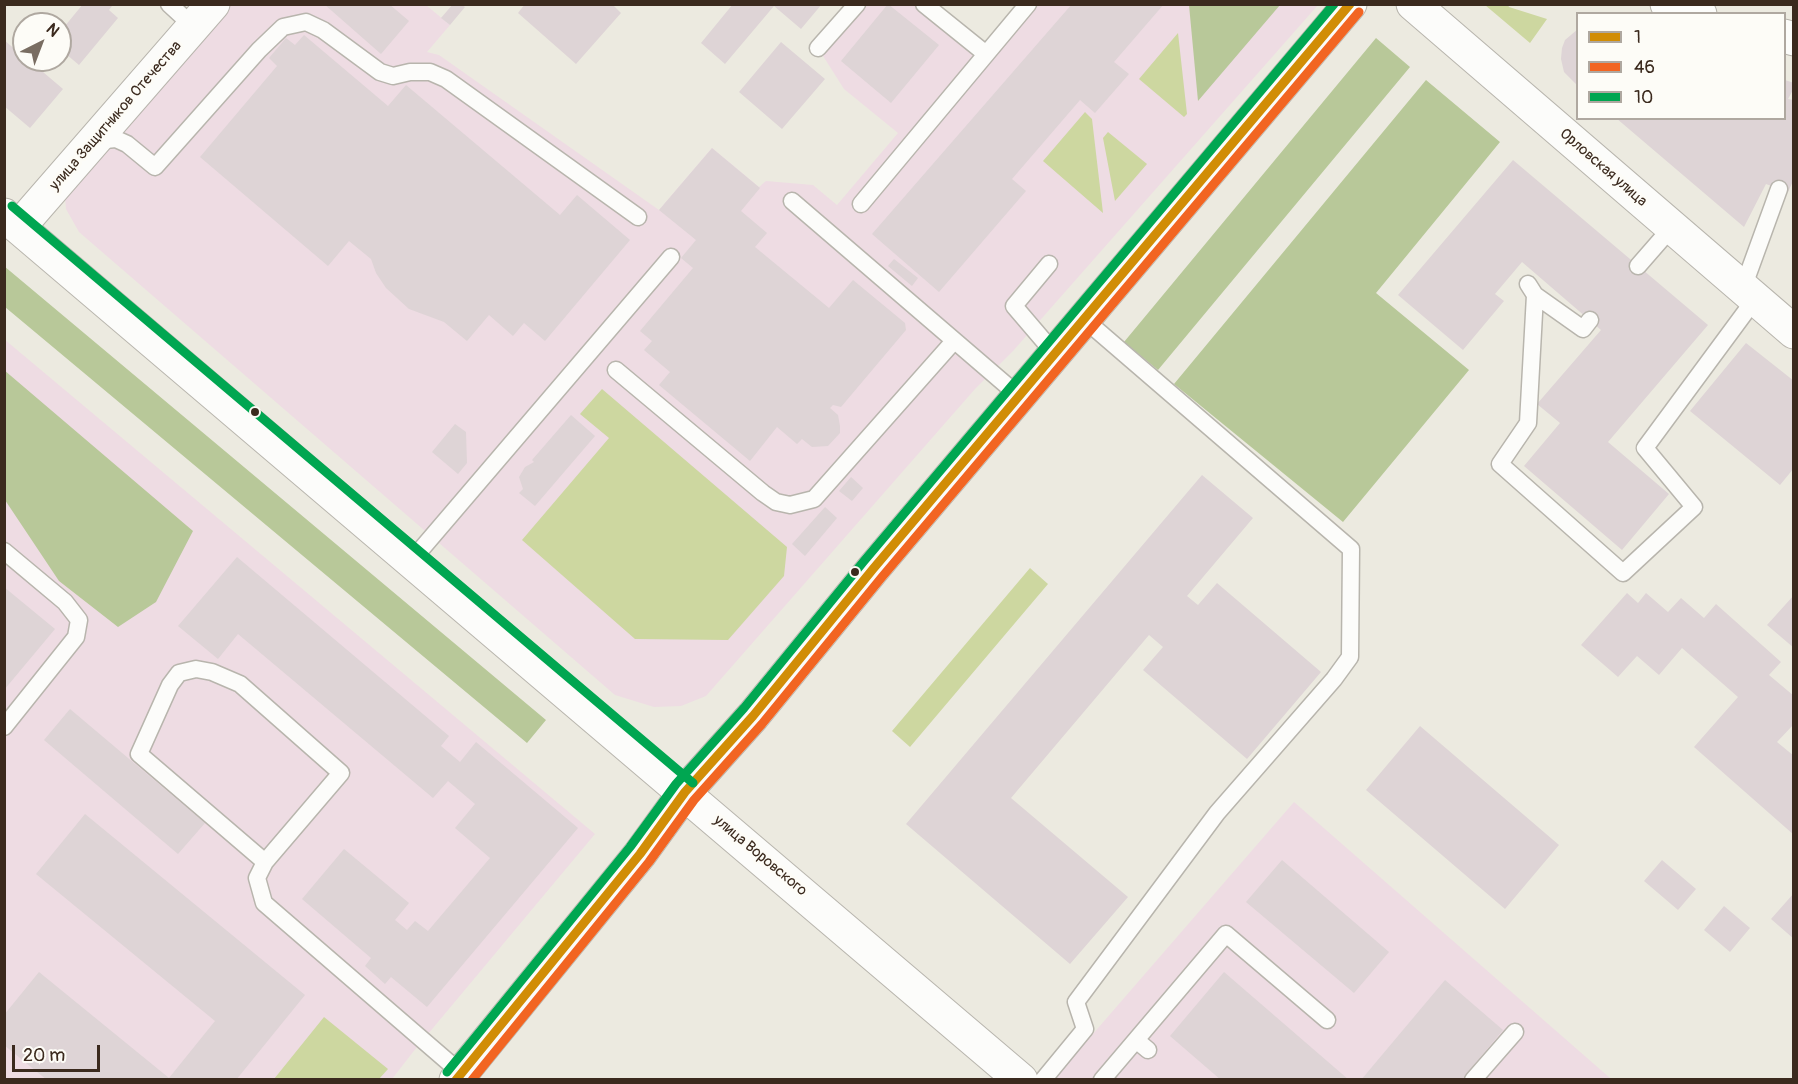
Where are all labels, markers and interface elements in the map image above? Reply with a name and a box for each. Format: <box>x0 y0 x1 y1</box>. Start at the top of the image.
north arrow <box>12 12 72 72</box>
legend <box>1576 12 1786 120</box>
text: N <box>42 19 63 41</box>
text: 1 <box>1634 26 1641 49</box>
street label: улица Защитников Отечества <box>46 38 186 194</box>
text: 46 <box>1634 56 1655 79</box>
text: 10 <box>1634 86 1653 109</box>
street label: Орловская улица <box>1556 125 1650 211</box>
unlabelled marker <box>249 406 261 418</box>
unlabelled marker <box>849 566 861 578</box>
street label: улица Воровского <box>710 812 810 900</box>
scale bar <box>15 1033 104 1071</box>
text: 20 m <box>23 1044 65 1067</box>

